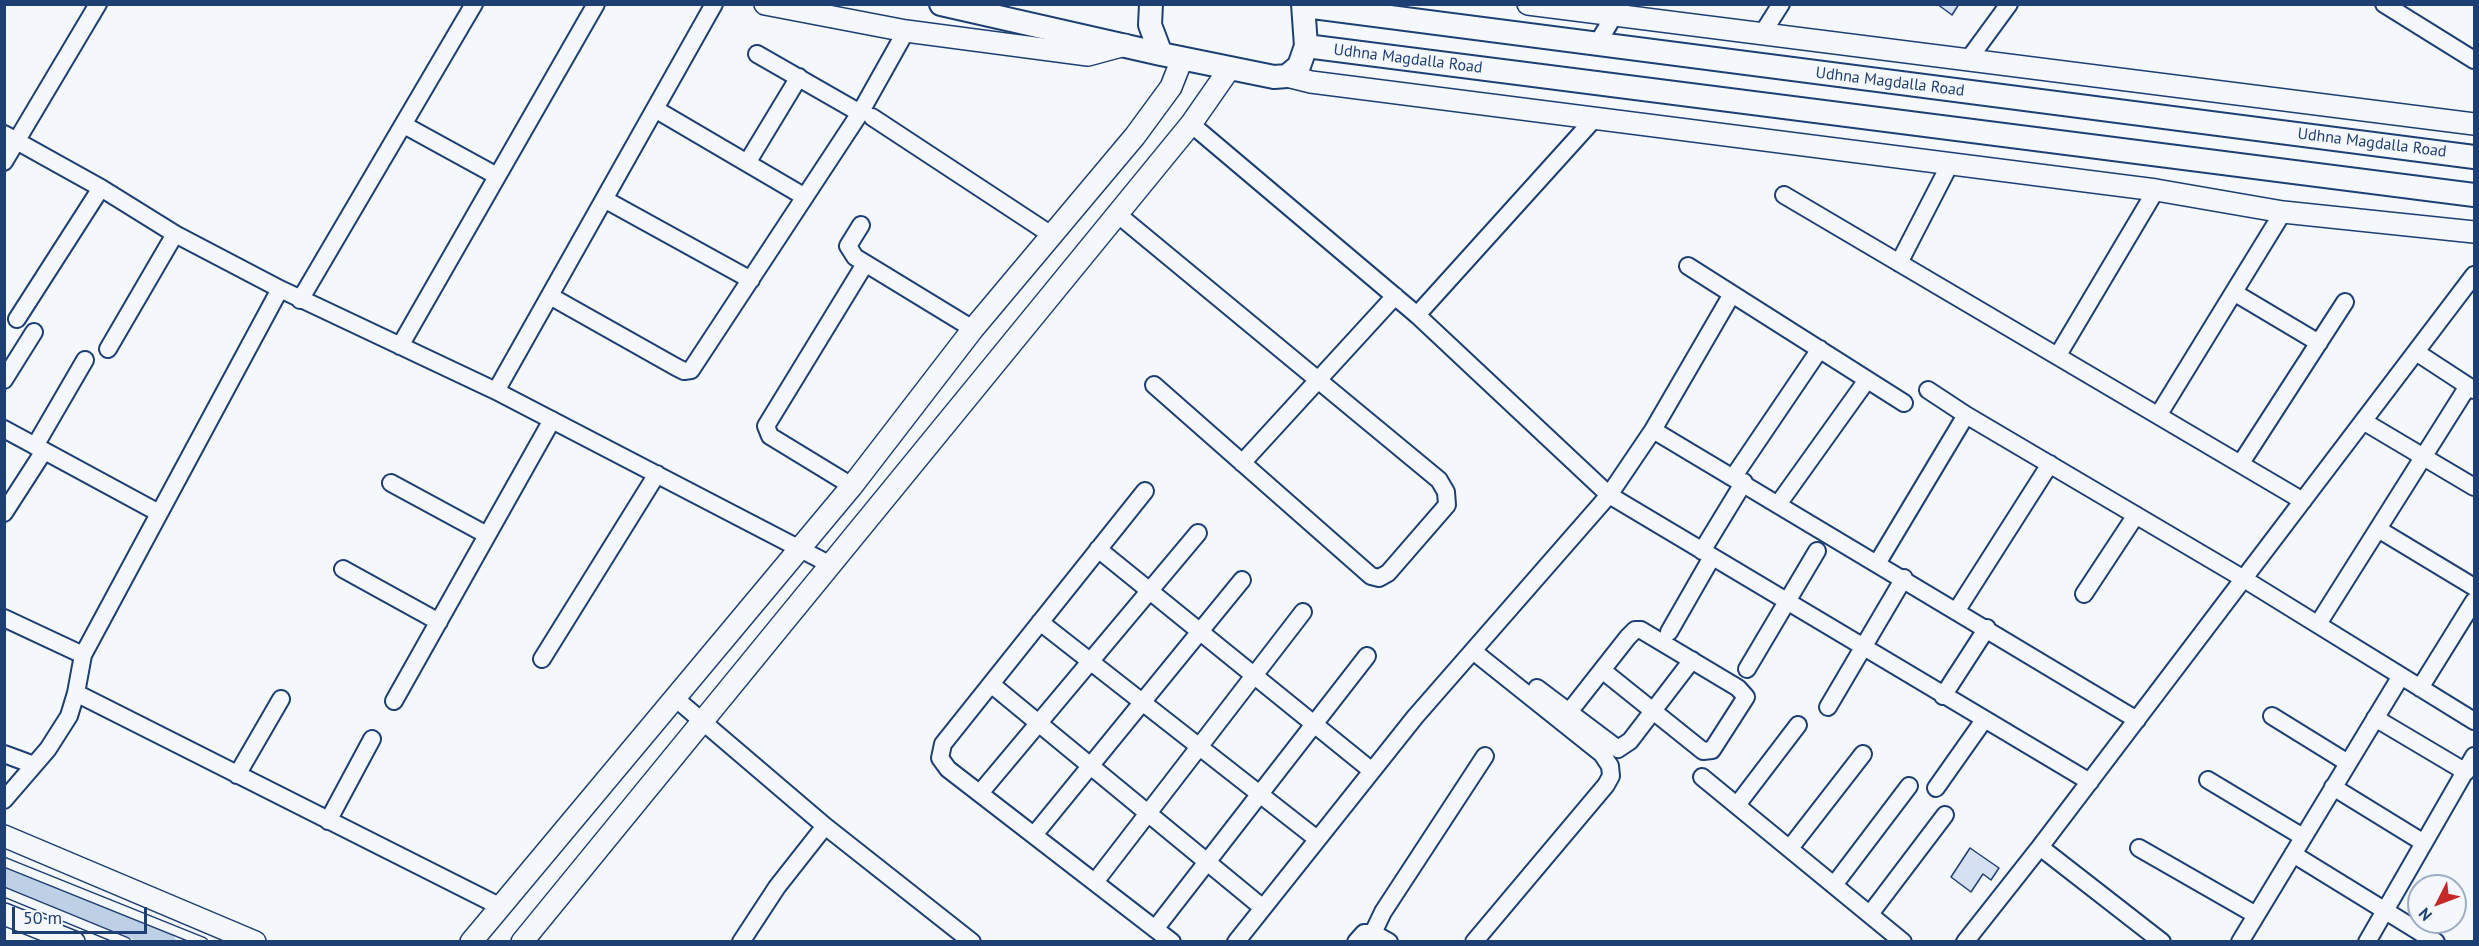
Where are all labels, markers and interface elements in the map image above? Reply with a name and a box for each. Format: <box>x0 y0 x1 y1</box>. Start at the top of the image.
street label: Udhna Magdalla Road <box>1332 40 1484 78</box>
street label: Udhna Magdalla Road <box>1814 63 1966 101</box>
street label: Udhna Magdalla Road <box>2296 124 2448 162</box>
north arrow <box>2407 874 2467 934</box>
scale bar <box>15 895 150 933</box>
text: N <box>2414 904 2436 925</box>
text: 50 m <box>23 906 62 929</box>

